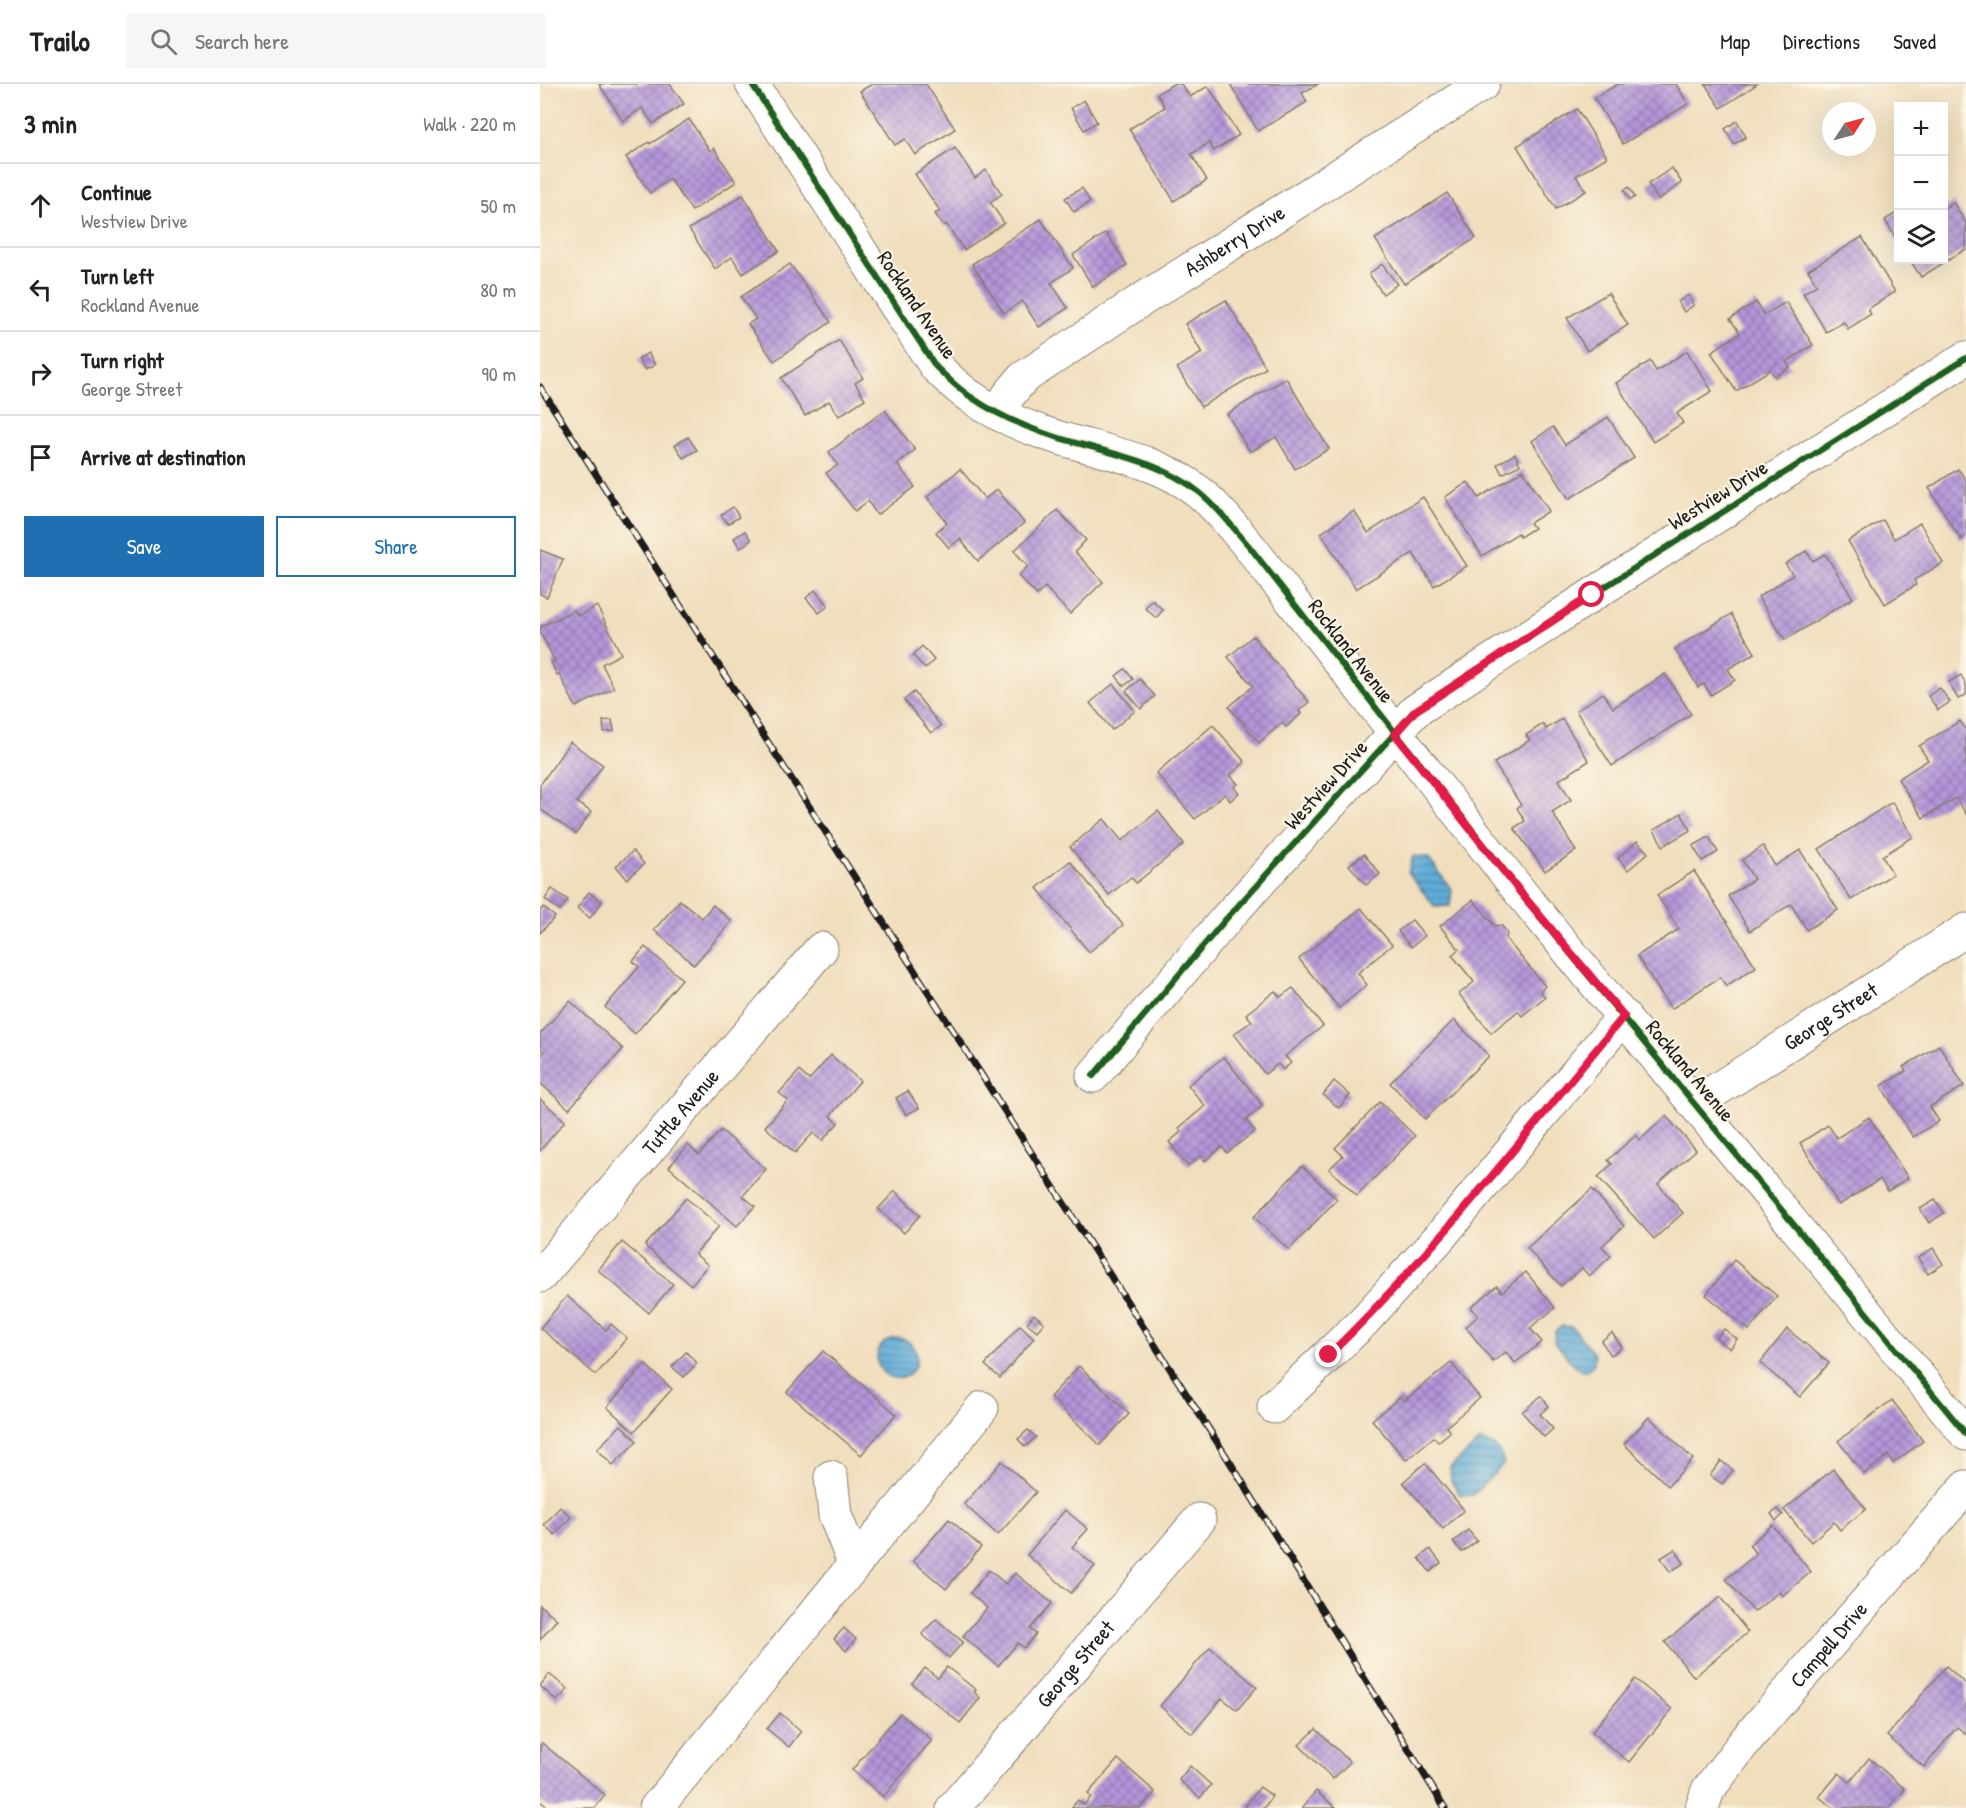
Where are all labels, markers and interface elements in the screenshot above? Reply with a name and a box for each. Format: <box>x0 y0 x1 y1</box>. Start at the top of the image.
search box <box>126 14 546 68</box>
text: Trailo <box>30 22 90 60</box>
icon: search <box>147 25 180 58</box>
text: Search here <box>195 26 289 56</box>
text: Map <box>1720 27 1750 56</box>
text: Directions <box>1783 27 1860 56</box>
text: Saved <box>1893 27 1936 56</box>
north arrow <box>1822 102 1876 156</box>
map controls <box>1894 102 1948 264</box>
button: + <box>1894 102 1948 156</box>
text: 3 min <box>24 106 77 141</box>
text: Walk · 220 m <box>423 110 516 137</box>
button: − <box>1894 156 1948 210</box>
text: Continue <box>81 177 152 207</box>
icon: ahead <box>24 189 57 222</box>
text: 50 m <box>480 192 516 219</box>
street label: Ashberry Drive <box>1179 198 1290 283</box>
text: Westview Drive <box>81 207 188 234</box>
button: layers <box>1894 210 1948 264</box>
street label: Rockland Avenue <box>871 245 964 364</box>
text: Turn left <box>81 261 154 291</box>
icon: left <box>24 273 57 306</box>
text: 80 m <box>480 276 516 303</box>
text: Rockland Avenue <box>81 291 200 318</box>
text: Turn right <box>81 345 164 375</box>
icon: right <box>24 357 57 390</box>
text: 90 m <box>482 360 516 387</box>
text: George Street <box>81 375 182 402</box>
icon: arrive <box>24 441 57 474</box>
text: Arrive at destination <box>81 442 246 472</box>
street label: Westview Drive <box>1663 453 1773 537</box>
button: Save <box>24 516 264 577</box>
button: Share <box>276 516 516 577</box>
route start <box>1578 581 1604 607</box>
street label: Rockland Avenue <box>1302 593 1401 709</box>
street label: Westview Drive <box>1277 733 1374 836</box>
street label: George Street <box>1778 975 1884 1057</box>
street label: Rockland Avenue <box>1639 1014 1741 1128</box>
street label: Tuttle Avenue <box>635 1063 726 1161</box>
route end <box>1315 1341 1341 1367</box>
street label: Campell Drive <box>1783 1595 1874 1694</box>
street label: George Street <box>1030 1613 1121 1714</box>

